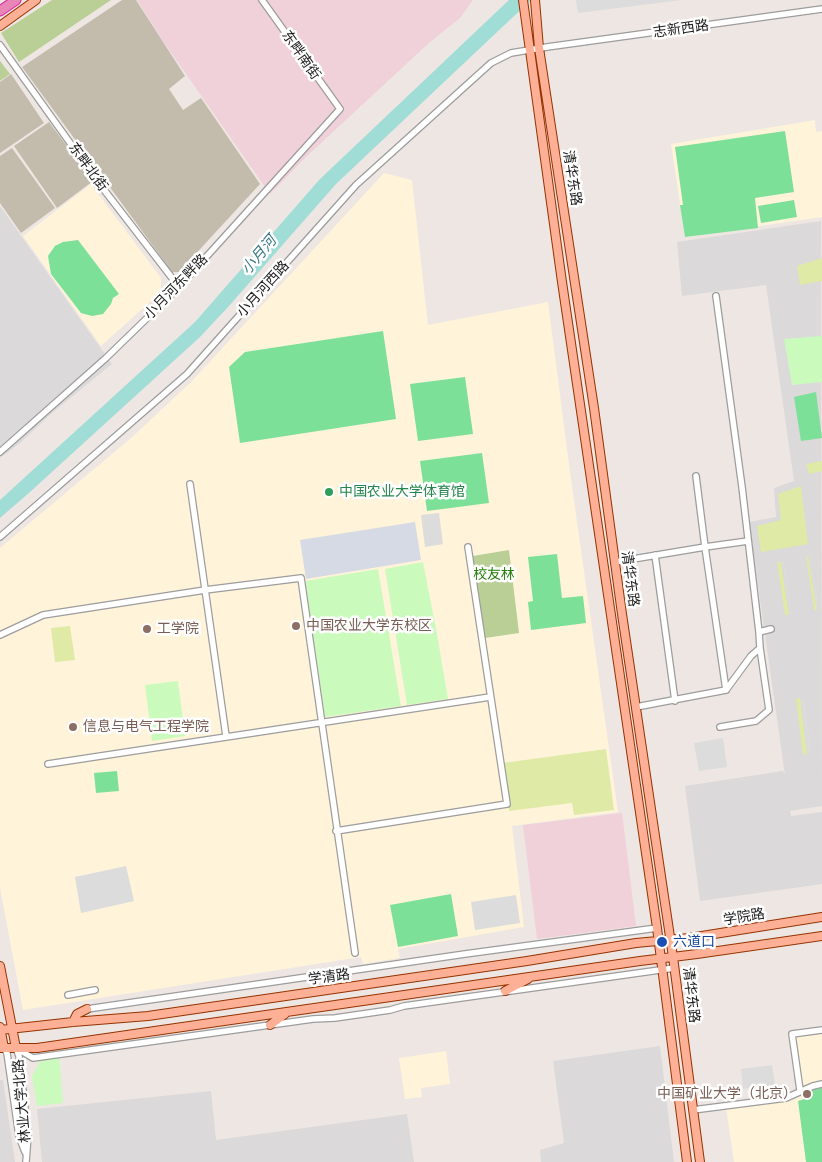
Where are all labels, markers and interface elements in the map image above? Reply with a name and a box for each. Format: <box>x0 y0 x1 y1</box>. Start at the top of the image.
street label: 志新西路 <box>652 17 710 41</box>
street label: 东畔南街 <box>278 27 324 83</box>
street label: 东畔北街 <box>65 139 111 195</box>
street label: 清华东路 <box>559 149 585 207</box>
water label: 小月河 <box>238 232 280 278</box>
street label: 小月河东畔路 <box>141 251 211 323</box>
street label: 小月河西路 <box>233 257 293 321</box>
place label: 中国农业大学体育馆 <box>339 484 465 500</box>
marker: 中国农业大学体育馆 <box>323 486 335 498</box>
street label: 清华东路 <box>618 550 642 608</box>
park label: 校友林 <box>473 567 515 583</box>
place label: 中国农业大学东校区 <box>306 618 432 634</box>
marker: 中国农业大学东校区 <box>290 620 302 632</box>
place label: 工学院 <box>157 621 199 637</box>
marker: 工学院 <box>141 623 153 635</box>
place label: 信息与电气工程学院 <box>83 719 209 735</box>
marker: 信息与电气工程学院 <box>67 721 79 733</box>
street label: 学院路 <box>722 905 766 929</box>
place label: 六道口 <box>673 934 715 950</box>
marker: 六道口 <box>655 935 669 949</box>
street label: 学清路 <box>307 966 351 988</box>
street label: 清华东路 <box>679 966 703 1024</box>
street label: 林业大学北路 <box>10 1058 34 1144</box>
place label: 中国矿业大学（北京） <box>657 1086 797 1102</box>
marker: 中国矿业大学（北京） <box>801 1088 813 1100</box>

